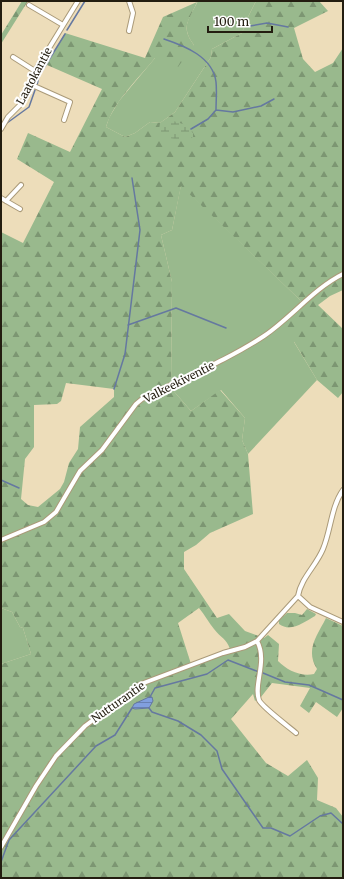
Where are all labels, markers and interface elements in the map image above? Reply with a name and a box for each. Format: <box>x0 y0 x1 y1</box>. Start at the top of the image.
scale bar <box>208 8 272 34</box>
text: 100 m <box>214 14 249 29</box>
street label: Laatokantie <box>13 45 55 107</box>
street label: Valkeekiventie <box>140 358 217 406</box>
street label: Nutturantie <box>89 678 148 726</box>

